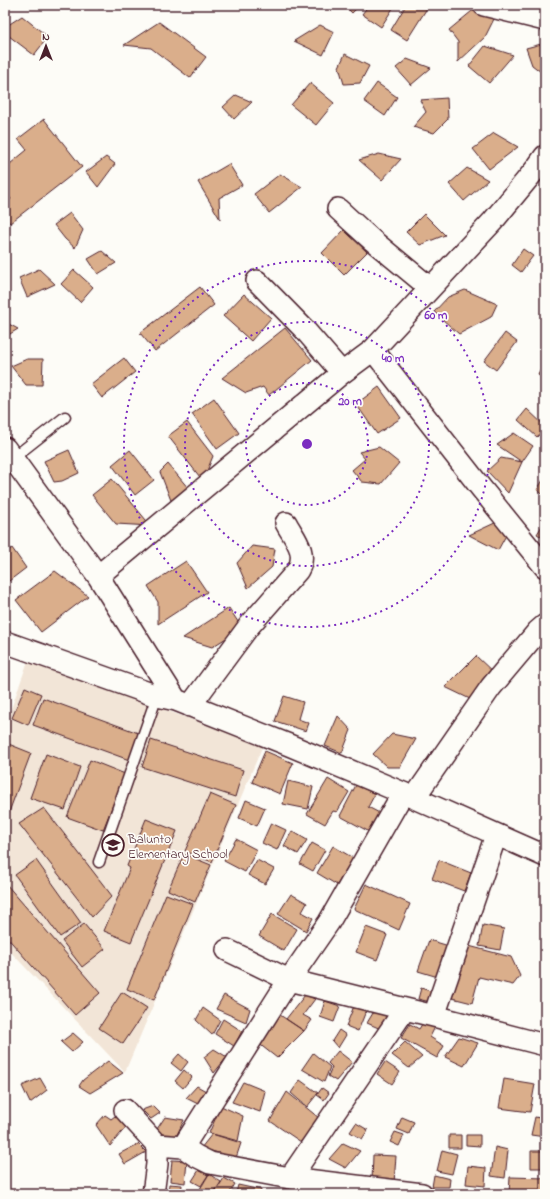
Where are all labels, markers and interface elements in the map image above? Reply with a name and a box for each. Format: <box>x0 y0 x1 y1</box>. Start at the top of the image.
north arrow <box>26 26 66 66</box>
text: N <box>42 29 50 45</box>
text: 60 m <box>424 307 448 325</box>
text: 40 m <box>381 350 405 368</box>
text: 20 m <box>337 393 362 411</box>
centre of rings <box>300 437 314 451</box>
place label: Balunto Elementary School <box>127 830 228 865</box>
school or university icon: Balunto Elementary School <box>100 832 126 858</box>

